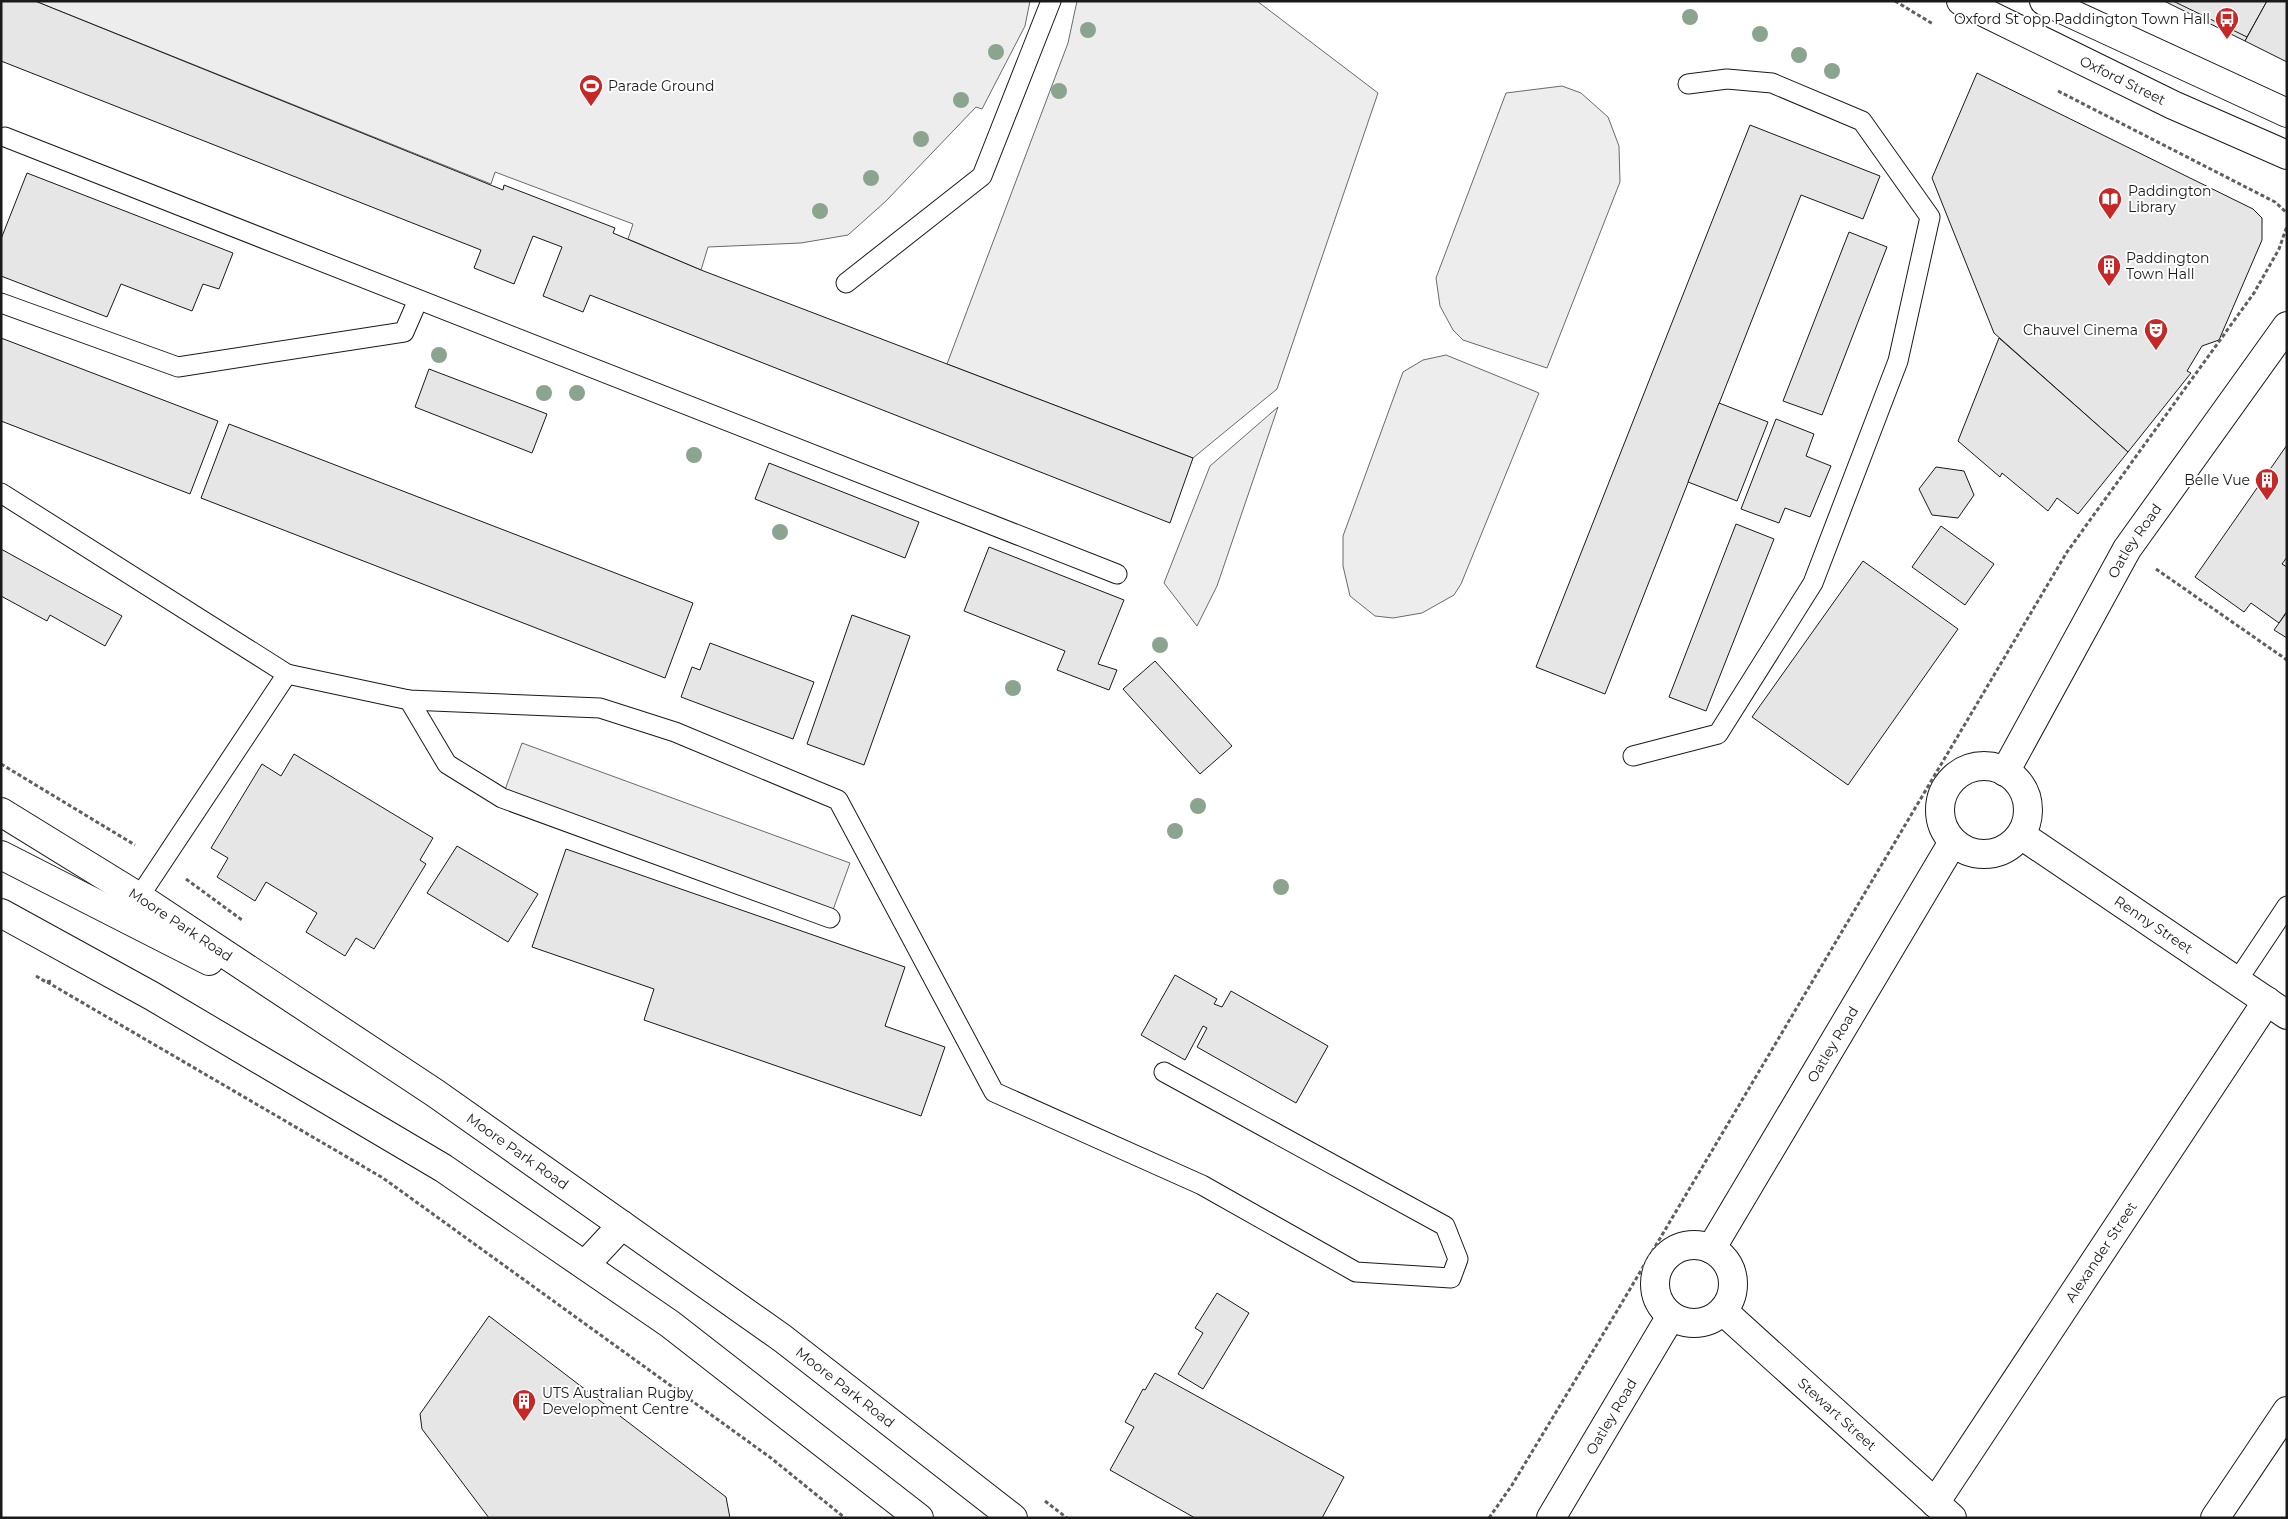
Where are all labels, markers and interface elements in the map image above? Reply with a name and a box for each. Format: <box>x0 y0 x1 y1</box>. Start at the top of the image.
bus stop icon: Oxford St opp Paddington Town Hall <box>2214 6 2240 40</box>
place label: Oxford St opp Paddington Town Hall <box>1954 10 2210 28</box>
street label: Oxford Street <box>2077 52 2169 109</box>
sports icon: Parade Ground <box>578 73 604 107</box>
place label: Parade Ground <box>608 77 714 95</box>
place label: Paddington Library <box>2128 182 2212 216</box>
library icon: Paddington Library <box>2097 186 2123 220</box>
place label: Paddington Town Hall <box>2126 249 2210 283</box>
building icon: Paddington Town Hall <box>2096 253 2122 287</box>
theatre icon: Chauvel Cinema <box>2143 317 2169 351</box>
place label: Chauvel Cinema <box>2023 321 2138 339</box>
building icon: Belle Vue <box>2254 467 2280 501</box>
place label: Belle Vue <box>2184 471 2250 489</box>
street label: Oatley Road <box>2104 500 2166 581</box>
street label: Moore Park Road <box>125 884 236 965</box>
street label: Renny Street <box>2111 892 2196 958</box>
street label: Oatley Road <box>1803 1003 1862 1086</box>
street label: Moore Park Road <box>463 1109 572 1193</box>
street label: Alexander Street <box>2061 1198 2141 1306</box>
street label: Moore Park Road <box>792 1343 898 1431</box>
street label: Stewart Street <box>1794 1374 1881 1455</box>
street label: Oatley Road <box>1582 1375 1641 1458</box>
place label: UTS Australian Rugby Development Centre <box>542 1384 694 1418</box>
building icon: UTS Australian Rugby Development Centre <box>511 1388 537 1422</box>

